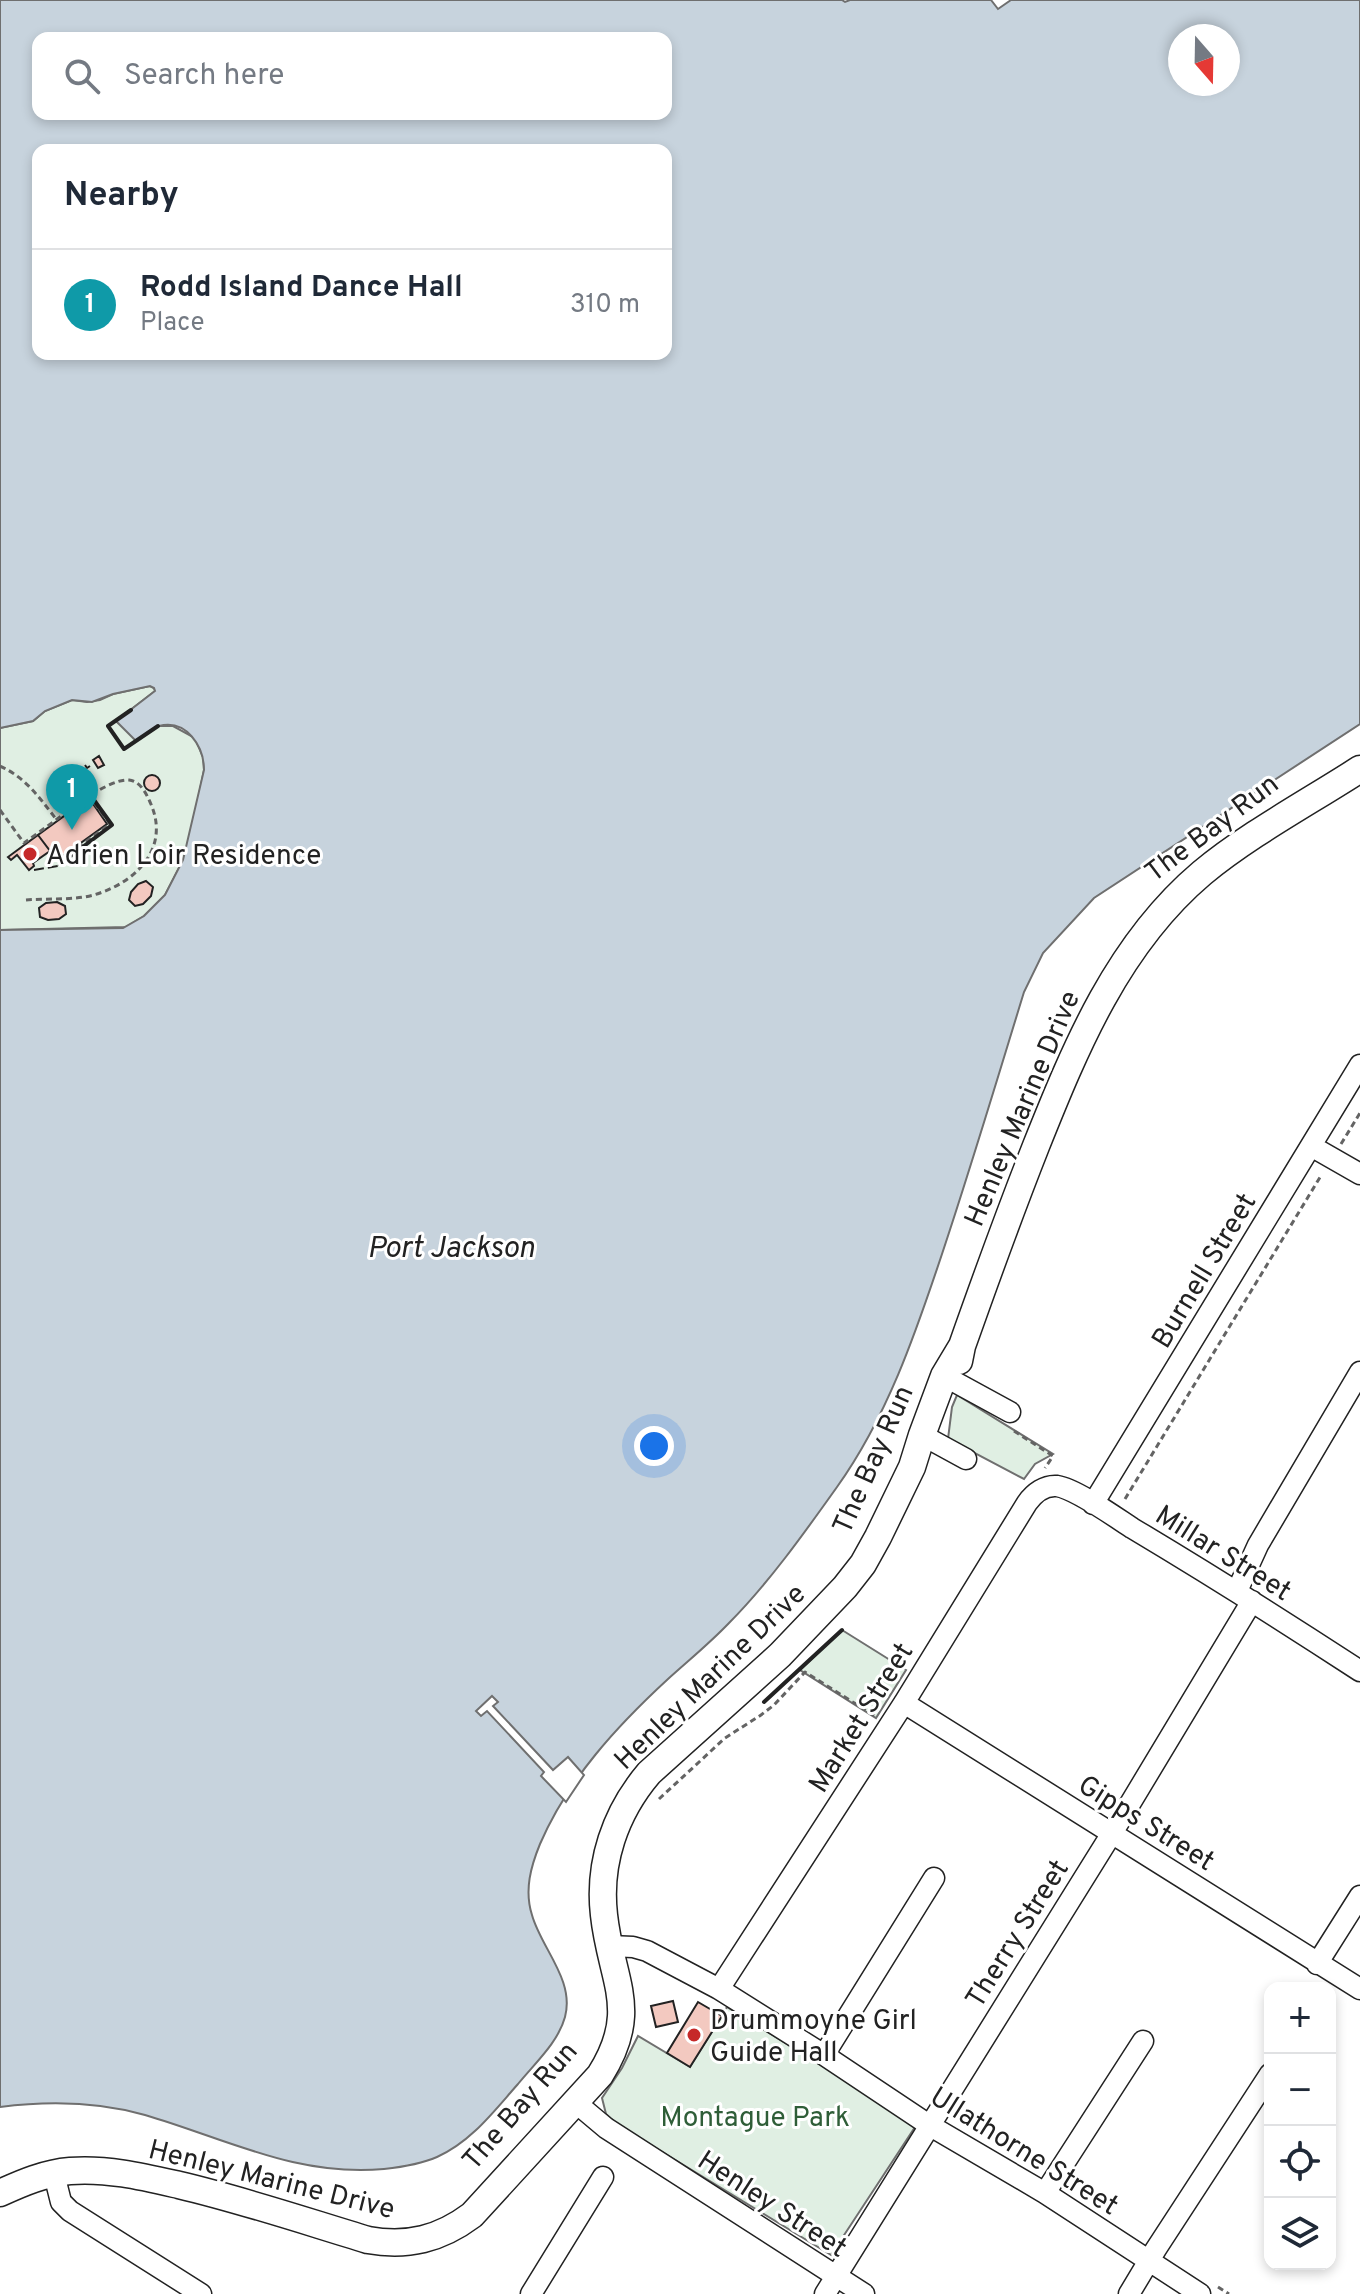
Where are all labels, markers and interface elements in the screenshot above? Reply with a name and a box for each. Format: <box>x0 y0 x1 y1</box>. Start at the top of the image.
north arrow <box>1168 24 1240 96</box>
search box <box>32 32 672 120</box>
icon: search <box>60 54 104 98</box>
text: Search here <box>124 58 284 95</box>
text: Nearby <box>64 175 179 218</box>
text: Rodd Island Dance Hall <box>140 270 463 307</box>
text: 1 <box>85 289 95 322</box>
text: 310 m <box>570 289 640 322</box>
text: Place <box>140 307 204 340</box>
pin: 1 <box>46 764 98 830</box>
street label: The Bay Run <box>1139 767 1287 892</box>
place label: Adrien Loir Residence <box>46 839 321 875</box>
marker: Adrien Loir Residence <box>21 845 39 863</box>
street label: Henley Marine Drive <box>958 986 1090 1233</box>
street label: Burnell Street <box>1145 1187 1266 1356</box>
water label: Port Jackson <box>367 1231 535 1268</box>
street label: The Bay Run <box>826 1380 923 1540</box>
your location <box>634 1426 674 1466</box>
street label: Millar Street <box>1148 1498 1297 1611</box>
street label: Henley Marine Drive <box>608 1577 815 1779</box>
street label: Market Street <box>802 1637 923 1800</box>
street label: Gipps Street <box>1070 1768 1220 1881</box>
street label: Therry Street <box>959 1854 1078 2015</box>
map controls <box>1264 1982 1336 2270</box>
button: + <box>1264 1982 1336 2054</box>
place label: Drummoyne Girl Guide Hall <box>710 2004 917 2072</box>
marker: Drummoyne Girl Guide Hall <box>685 2026 703 2044</box>
street label: The Bay Run <box>456 2035 587 2179</box>
button: − <box>1264 2054 1336 2126</box>
street label: Ullathorne Street <box>922 2080 1124 2225</box>
park label: Montague Park <box>660 2101 850 2137</box>
button: locate <box>1264 2126 1336 2198</box>
street label: Henley Marine Drive <box>144 2133 398 2229</box>
street label: Henley Street <box>690 2144 853 2267</box>
button: layers <box>1264 2198 1336 2270</box>

